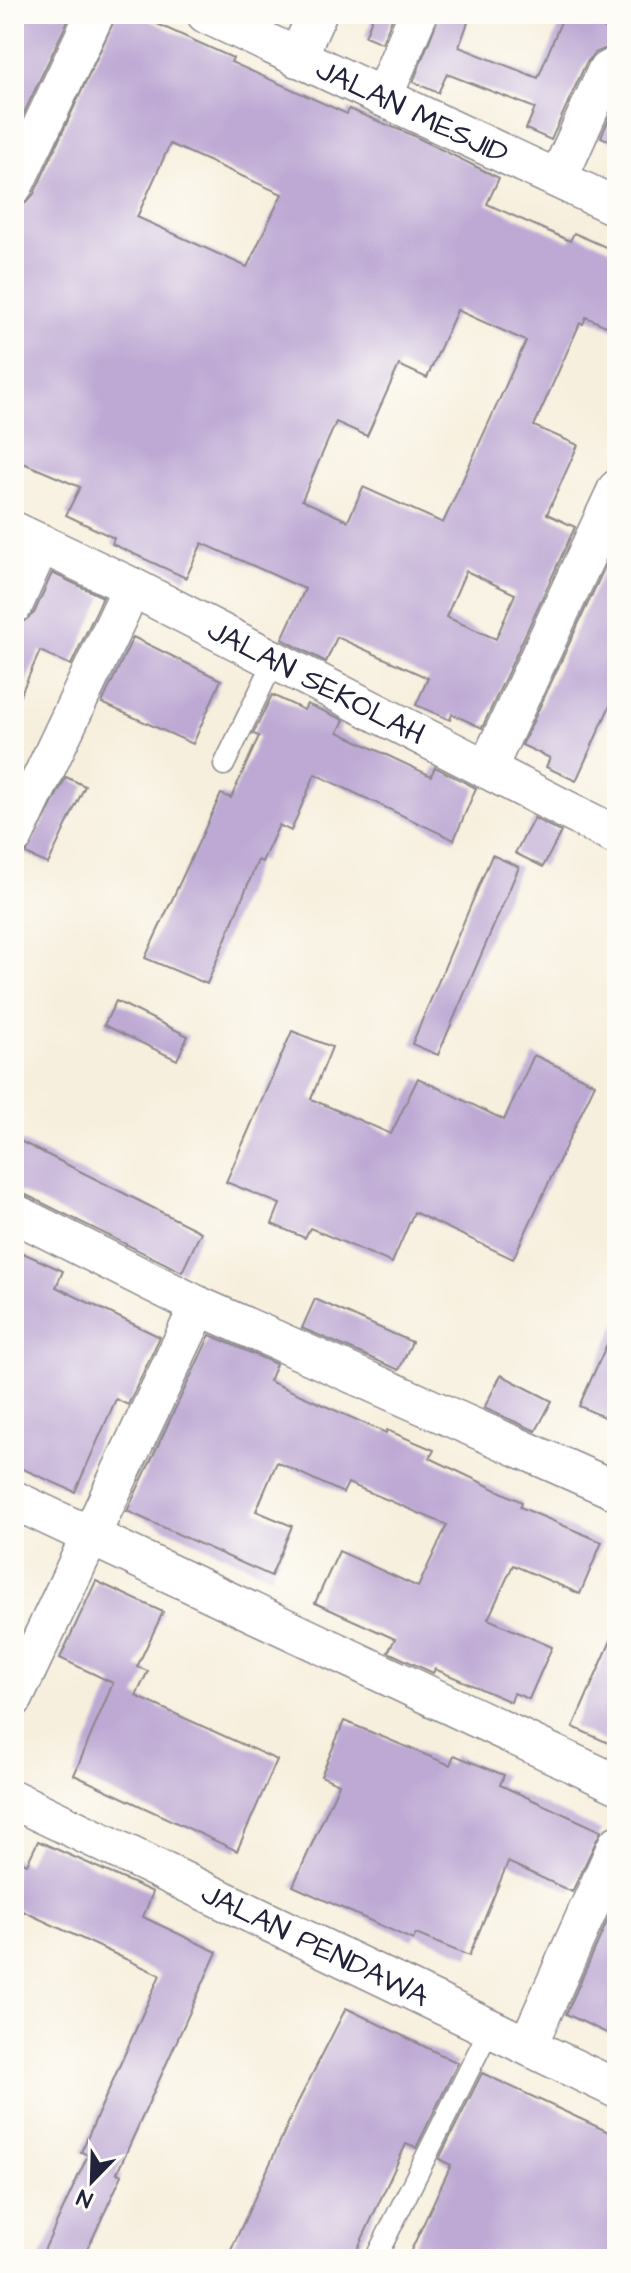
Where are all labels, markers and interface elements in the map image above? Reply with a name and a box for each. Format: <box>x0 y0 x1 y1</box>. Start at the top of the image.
street label: JALAN MESJID <box>309 49 515 175</box>
street label: JALAN SEKOLAH <box>200 609 432 756</box>
street label: JALAN PENDAWA <box>194 1873 436 2018</box>
north arrow <box>52 2141 132 2221</box>
text: N <box>72 2181 97 2215</box>

